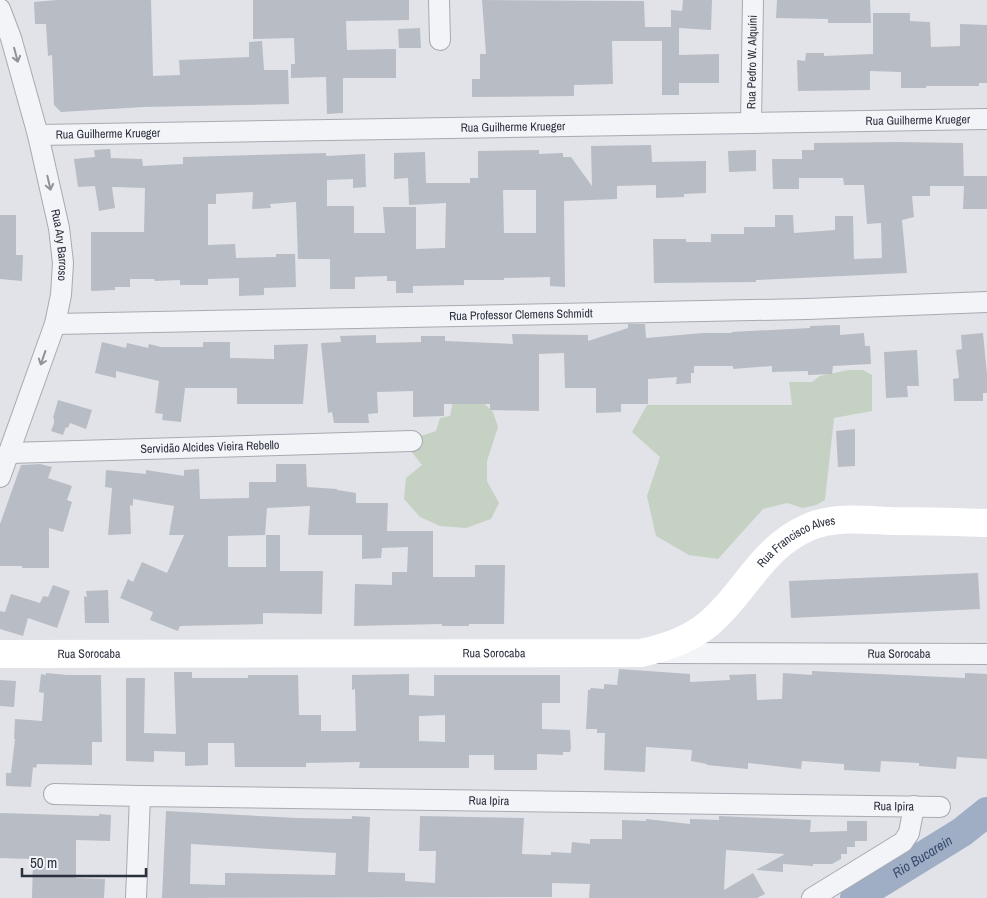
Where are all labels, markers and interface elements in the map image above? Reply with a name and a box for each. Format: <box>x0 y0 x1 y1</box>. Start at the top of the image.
street label: Rua Pedro W. Alquíni <box>743 15 761 109</box>
one-way arrow <box>12 47 21 63</box>
street label: Rua Guilherme Krueger <box>865 111 971 129</box>
street label: Rua Guilherme Krueger <box>460 118 566 136</box>
street label: Rua Guilherme Krueger <box>56 125 161 143</box>
one-way arrow <box>45 174 54 190</box>
street label: Rua Ary Barroso <box>47 208 71 281</box>
street label: Rua Professor Clemens Schmidt <box>449 305 593 324</box>
one-way arrow <box>38 350 47 366</box>
street label: Servidão Alcides Vieira Rebello <box>140 437 280 457</box>
street label: Rua Francisco Alves <box>753 512 836 571</box>
street label: Rua Sorocaba <box>462 645 526 661</box>
street label: Rua Sorocaba <box>57 646 121 662</box>
street label: Rua Sorocaba <box>867 646 931 662</box>
street label: Rua Ipira <box>468 793 510 809</box>
street label: Rua Ipira <box>873 798 915 815</box>
water label: Rio Bucarein <box>889 831 956 882</box>
scale bar <box>22 846 146 878</box>
text: 50 m <box>30 852 57 873</box>

